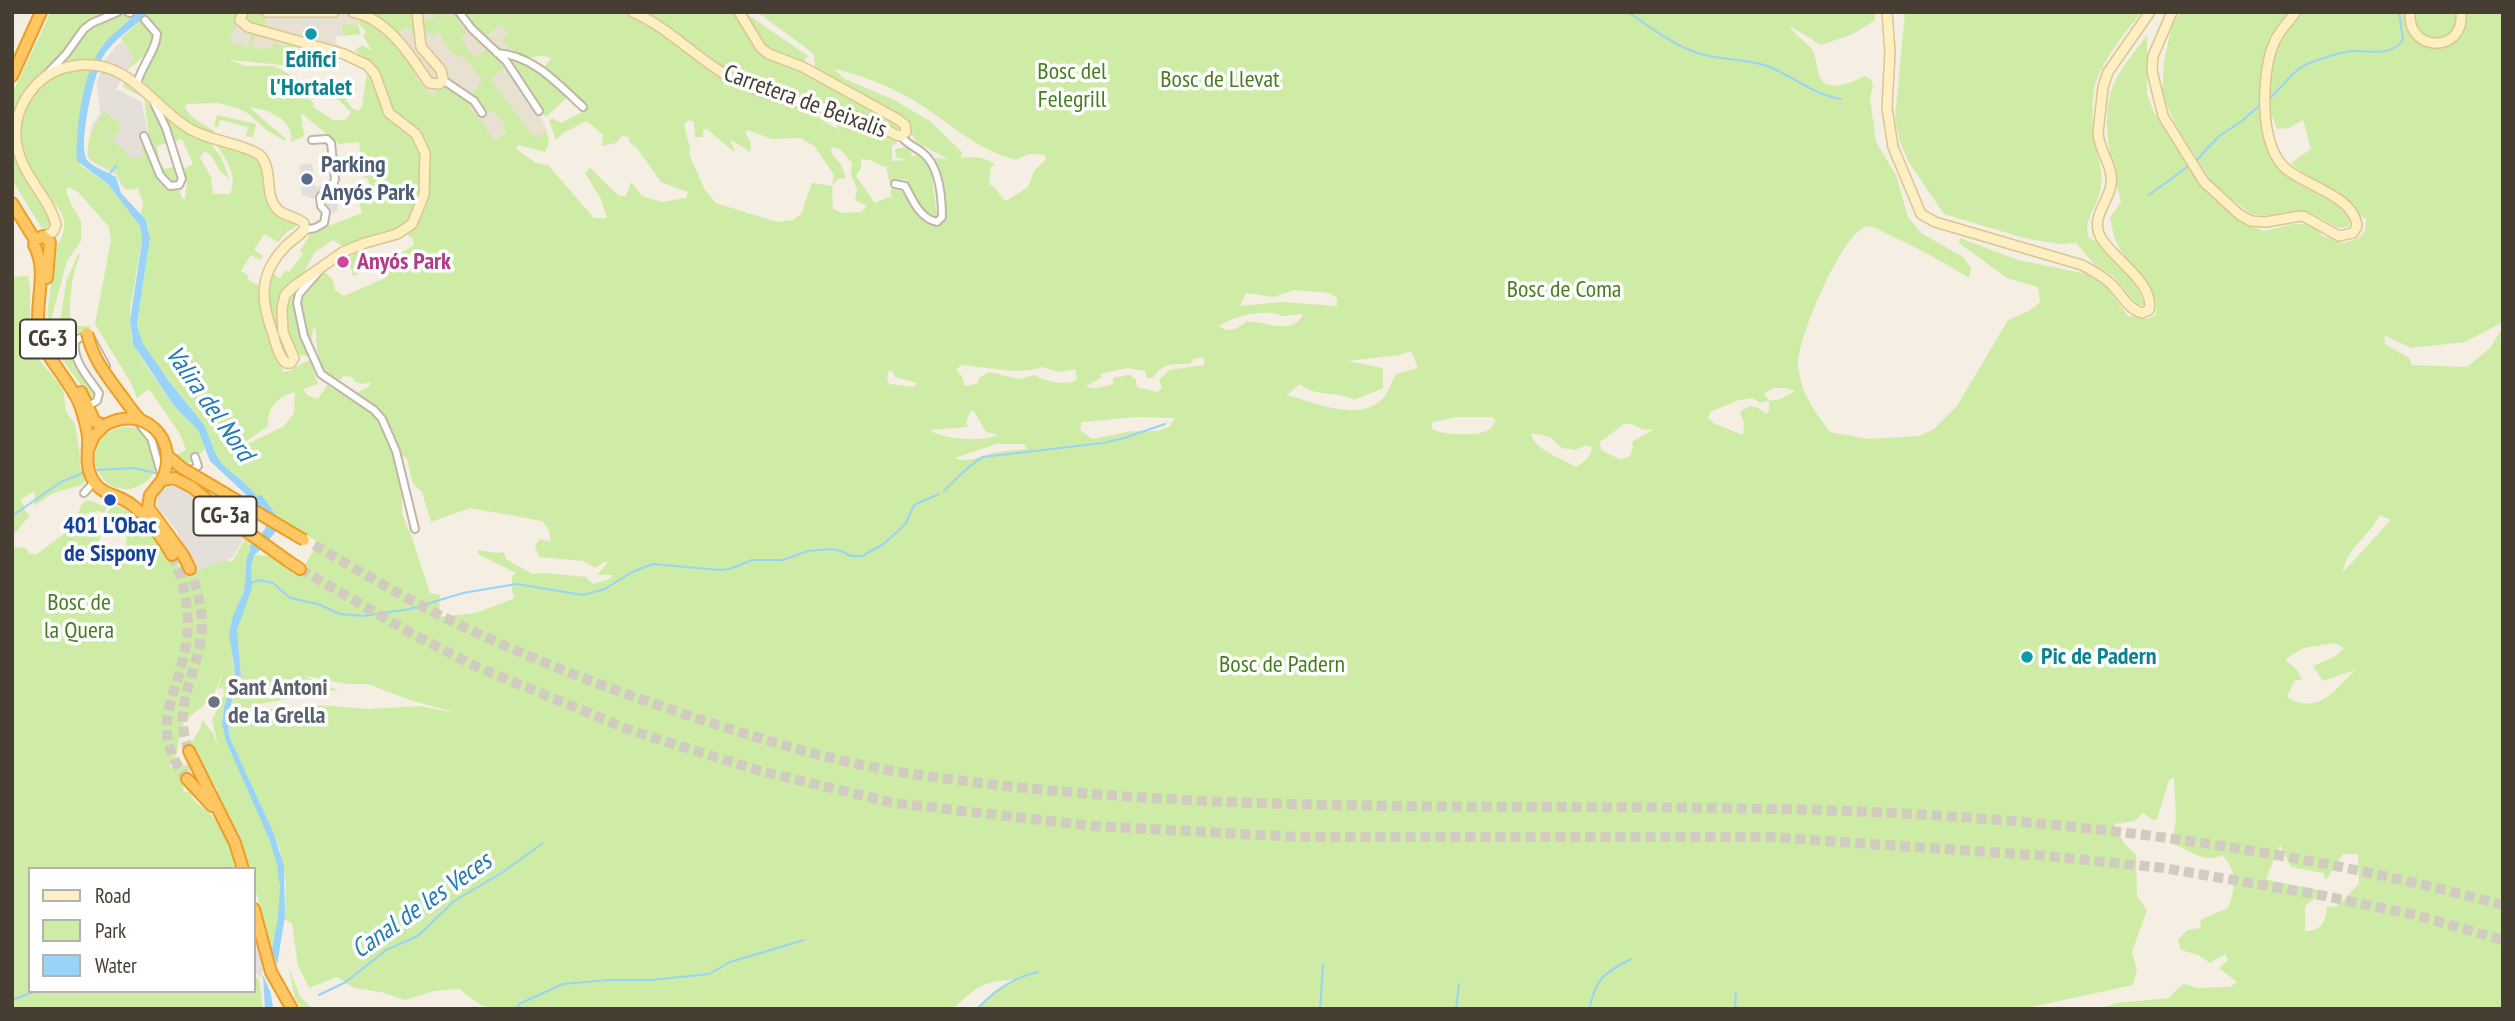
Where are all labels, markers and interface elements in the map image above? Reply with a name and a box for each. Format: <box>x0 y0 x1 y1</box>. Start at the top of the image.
marker: Edifici l'Hortalet <box>303 26 319 42</box>
place label: Edifici l'Hortalet <box>270 46 352 102</box>
park label: Bosc del Felegrill <box>1037 58 1107 114</box>
street label: Carretera de Beixalis <box>720 59 890 145</box>
park label: Bosc de Llevat <box>1160 66 1280 94</box>
place label: Parking Anyós Park <box>321 151 415 207</box>
marker: Parking Anyós Park <box>299 171 315 187</box>
place label: Anyós Park <box>357 248 451 276</box>
marker: Anyós Park <box>335 254 351 270</box>
park label: Bosc de Coma <box>1507 276 1621 304</box>
road number: CG-3 <box>20 320 76 358</box>
water label: Valira del Nord <box>158 340 260 468</box>
marker: 401 L'Obac de Sispony <box>102 492 118 508</box>
road number: CG-3a <box>194 496 256 536</box>
place label: 401 L'Obac de Sispony <box>63 512 157 568</box>
park label: Bosc de la Quera <box>44 589 114 645</box>
place label: Pic de Padern <box>2041 643 2157 671</box>
marker: Pic de Padern <box>2019 649 2035 665</box>
park label: Bosc de Padern <box>1219 651 1345 679</box>
place label: Sant Antoni de la Grella <box>228 674 328 730</box>
marker: Sant Antoni de la Grella <box>206 694 222 710</box>
water label: Canal de les Veces <box>346 846 498 966</box>
legend <box>28 867 256 993</box>
text: Road <box>95 882 131 909</box>
text: Park <box>95 917 126 944</box>
text: Water <box>95 952 137 979</box>

